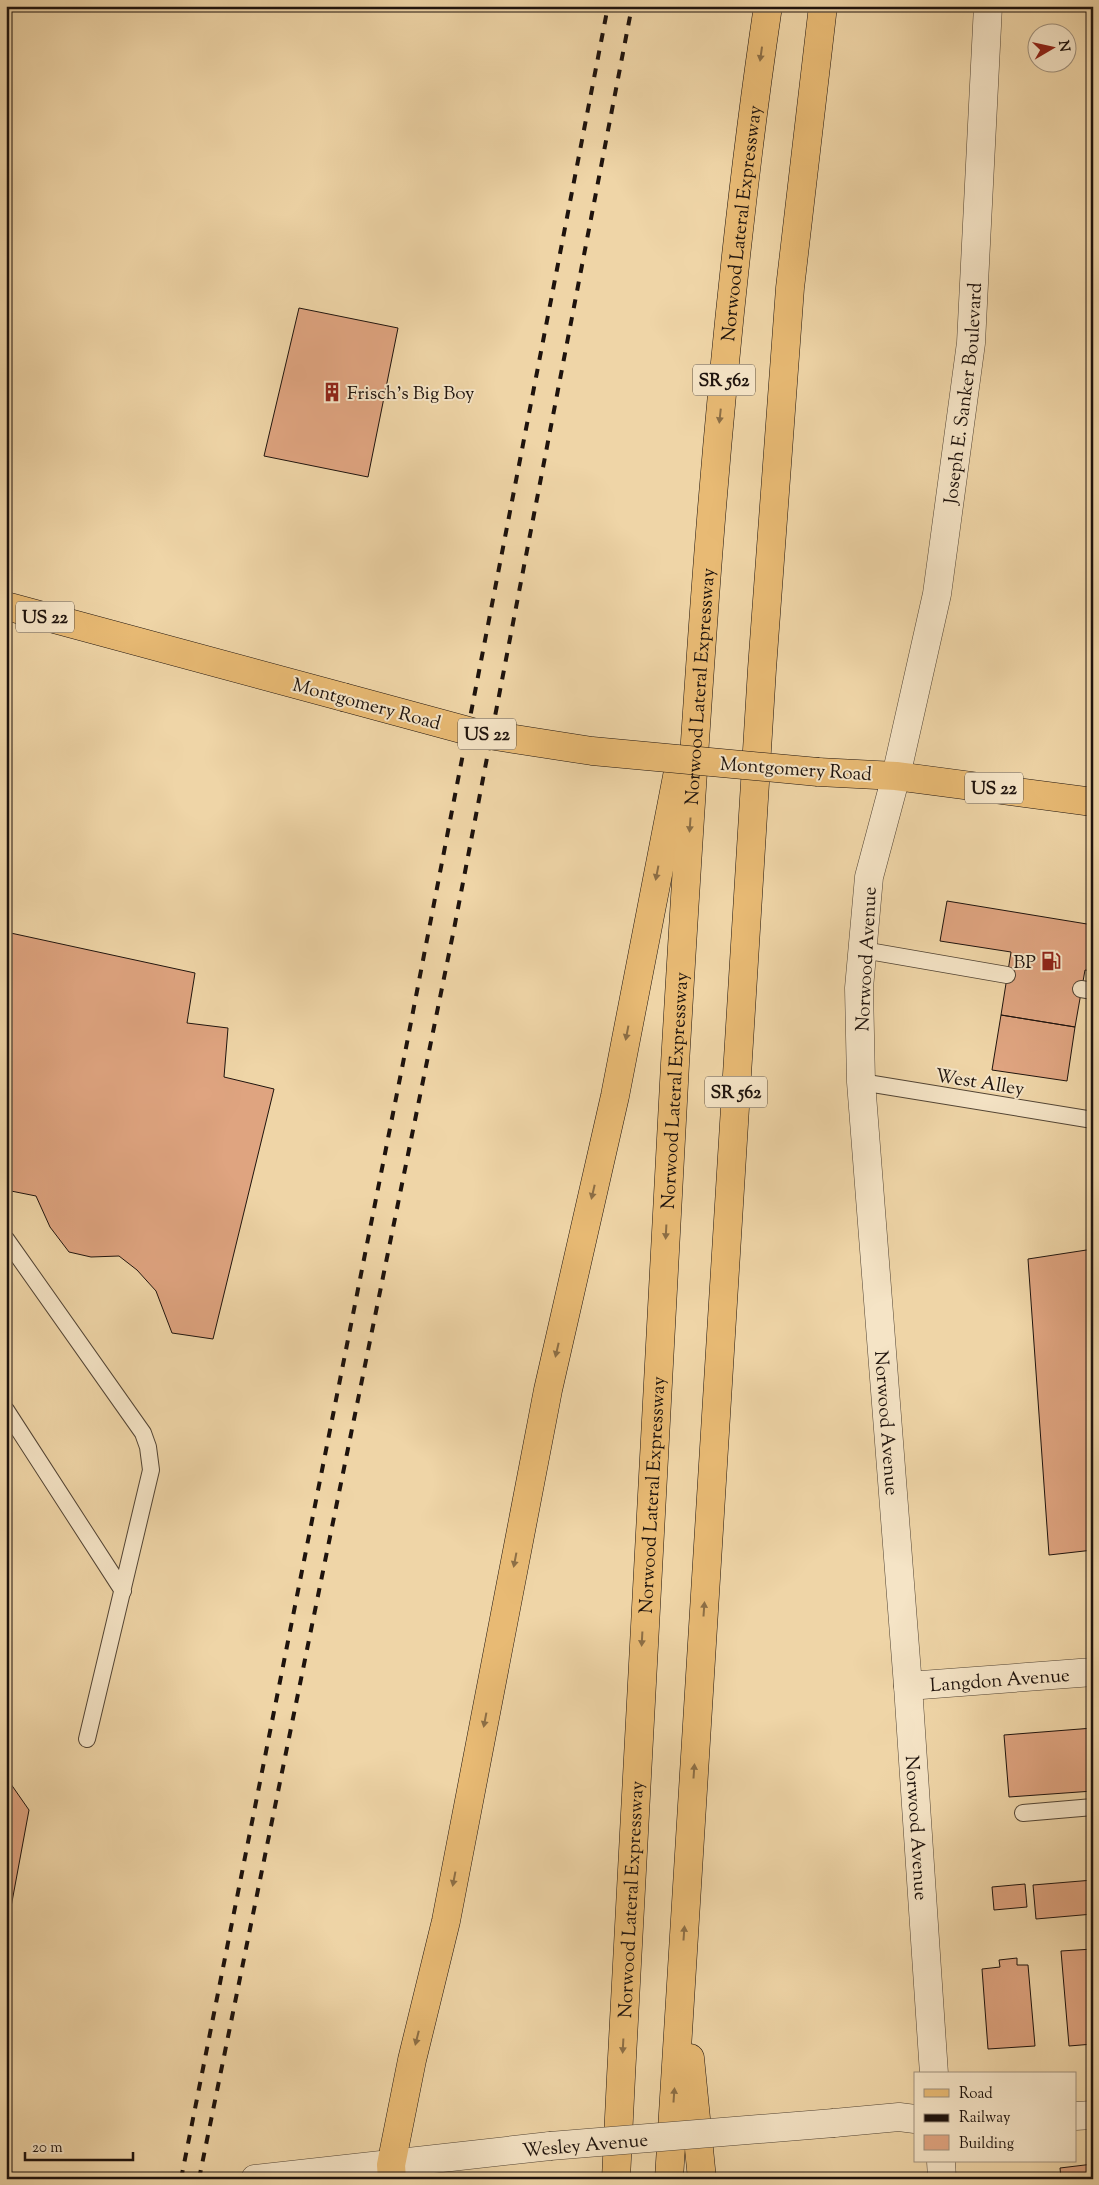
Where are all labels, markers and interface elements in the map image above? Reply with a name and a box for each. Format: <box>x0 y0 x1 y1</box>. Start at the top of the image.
north arrow <box>1026 22 1076 72</box>
text: N <box>1052 39 1074 53</box>
one-way arrow <box>757 47 765 63</box>
street label: Norwood Lateral Expressway <box>716 103 770 343</box>
street label: Joseph E. Sanker Boulevard <box>938 282 990 507</box>
road number: SR 562 <box>693 364 755 396</box>
building icon: Frisch's Big Boy <box>321 381 343 403</box>
place label: Frisch's Big Boy <box>347 381 475 408</box>
one-way arrow <box>716 408 724 424</box>
street label: Norwood Lateral Expressway <box>680 566 723 806</box>
road number: US 22 <box>16 602 74 632</box>
street label: Montgomery Road <box>289 673 444 738</box>
road number: US 22 <box>458 719 516 750</box>
street label: Montgomery Road <box>719 752 873 789</box>
road number: US 22 <box>965 772 1023 804</box>
one-way arrow <box>686 817 694 833</box>
one-way arrow <box>653 866 661 882</box>
street label: Norwood Avenue <box>850 886 885 1032</box>
place label: BP <box>1013 950 1036 977</box>
fuel station icon: BP <box>1040 950 1062 972</box>
street label: Norwood Lateral Expressway <box>656 971 696 1210</box>
one-way arrow <box>622 1025 630 1041</box>
street label: West Alley <box>933 1063 1027 1104</box>
road number: SR 562 <box>705 1076 767 1108</box>
one-way arrow <box>589 1184 597 1199</box>
one-way arrow <box>661 1224 669 1240</box>
one-way arrow <box>553 1343 561 1358</box>
street label: Norwood Avenue <box>866 1350 904 1497</box>
street label: Norwood Lateral Expressway <box>634 1375 674 1614</box>
one-way arrow <box>511 1553 519 1569</box>
one-way arrow <box>701 1600 709 1616</box>
one-way arrow <box>638 1631 646 1647</box>
street label: Langdon Avenue <box>929 1663 1071 1700</box>
one-way arrow <box>480 1712 488 1728</box>
street label: Norwood Avenue <box>897 1755 933 1902</box>
one-way arrow <box>691 1763 699 1779</box>
street label: Norwood Lateral Expressway <box>613 1779 652 2019</box>
one-way arrow <box>450 1872 458 1888</box>
one-way arrow <box>681 1925 689 1941</box>
one-way arrow <box>413 2030 421 2045</box>
one-way arrow <box>618 2038 626 2054</box>
legend <box>914 2072 1076 2162</box>
text: Road <box>959 2084 993 2105</box>
one-way arrow <box>671 2087 679 2103</box>
text: Railway <box>959 2108 1011 2129</box>
street label: Wesley Avenue <box>521 2128 649 2165</box>
scale bar <box>25 2130 132 2162</box>
text: Building <box>959 2134 1014 2155</box>
text: 20 m <box>32 2138 63 2159</box>

